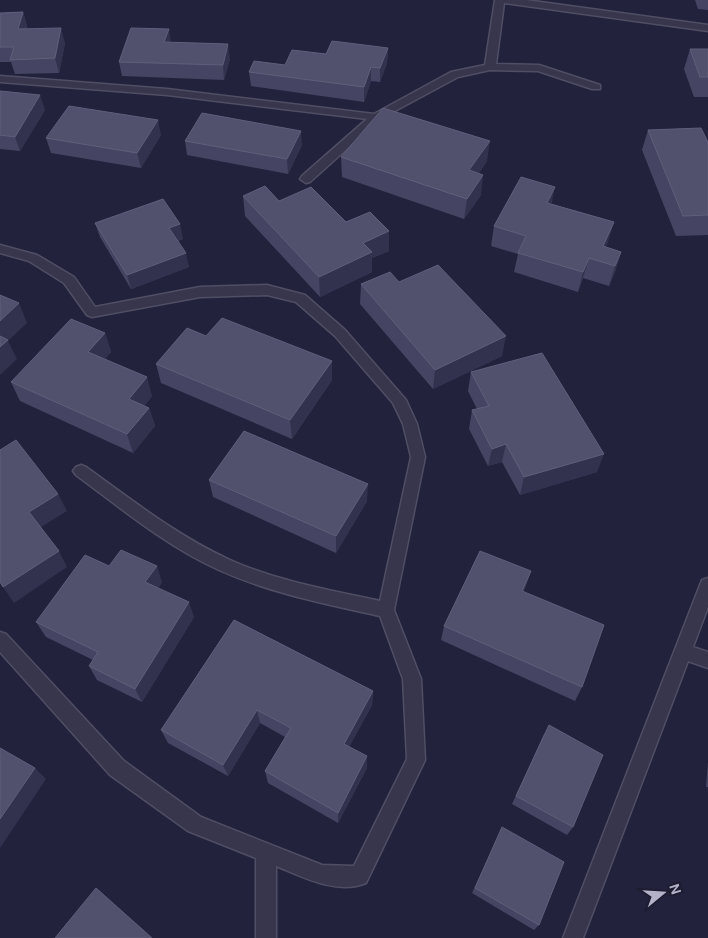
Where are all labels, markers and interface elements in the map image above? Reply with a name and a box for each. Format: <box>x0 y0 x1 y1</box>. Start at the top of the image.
north arrow <box>638 868 688 918</box>
text: N <box>665 881 686 897</box>

